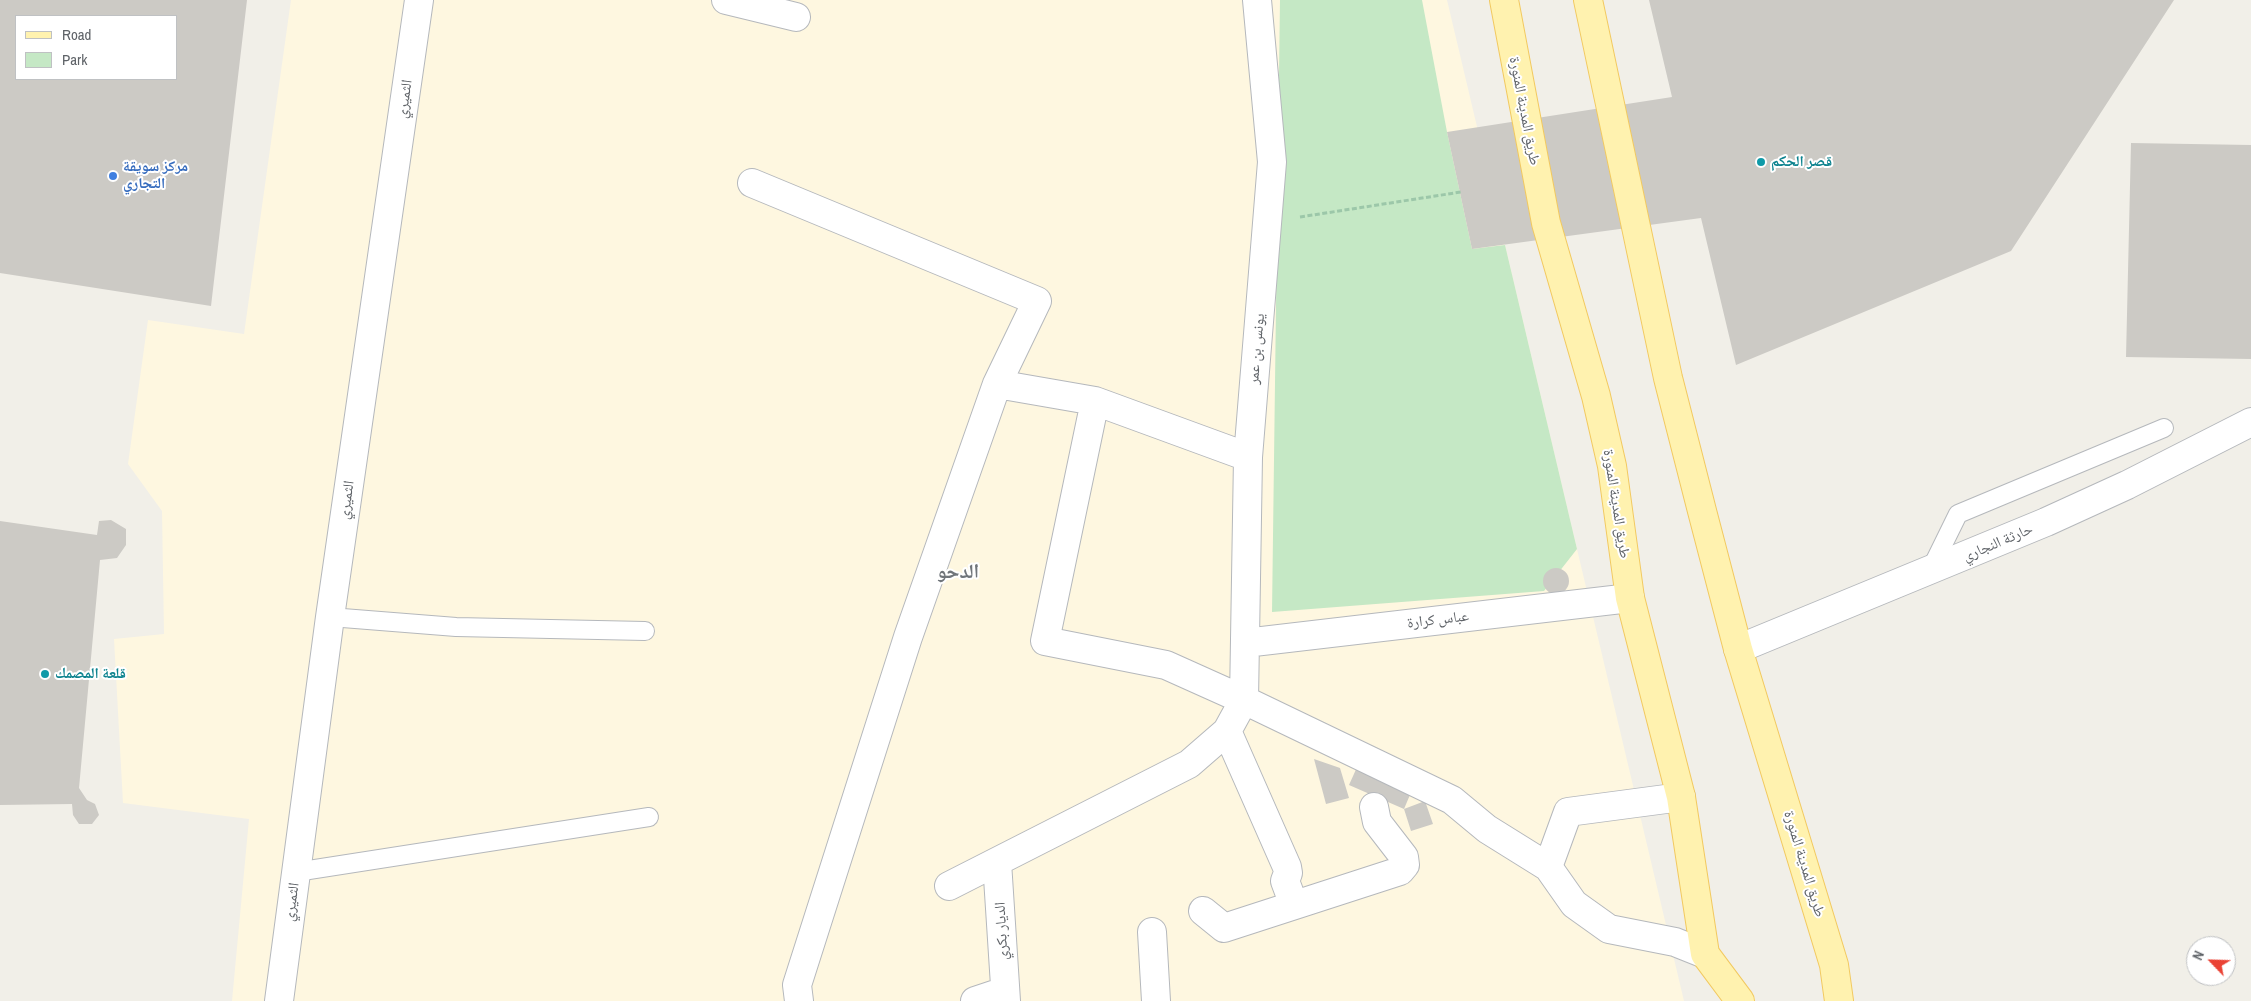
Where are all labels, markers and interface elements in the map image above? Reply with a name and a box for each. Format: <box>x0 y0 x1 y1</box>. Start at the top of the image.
legend <box>15 15 178 80</box>
text: Road <box>62 24 91 45</box>
text: Park <box>62 49 87 70</box>
street label: طريق المدينة المنورة <box>1505 55 1543 167</box>
street label: الثميري <box>393 78 417 120</box>
place label: قصر الحكم <box>1771 153 1832 171</box>
marker: قصر الحكم <box>1755 156 1767 168</box>
place label: مركز سويقة التجاري <box>123 158 188 193</box>
marker: مركز سويقة التجاري <box>107 170 119 182</box>
street label: يونس بن عمر <box>1245 313 1269 385</box>
street label: طريق المدينة المنورة <box>1598 448 1634 560</box>
street label: الثميري <box>335 479 359 521</box>
street label: حارثة النجاري <box>1960 520 2036 566</box>
district label: الدحو <box>937 561 979 585</box>
street label: عباس كرارة <box>1406 607 1470 633</box>
place label: قلعة المصمك <box>55 665 126 683</box>
marker: قلعة المصمك <box>39 668 51 680</box>
street label: طريق المدينة المنورة <box>1779 809 1829 919</box>
street label: الثميري <box>280 881 304 923</box>
street label: الديار بكري <box>991 901 1013 961</box>
north arrow <box>2186 936 2236 986</box>
text: N <box>2188 948 2208 963</box>

